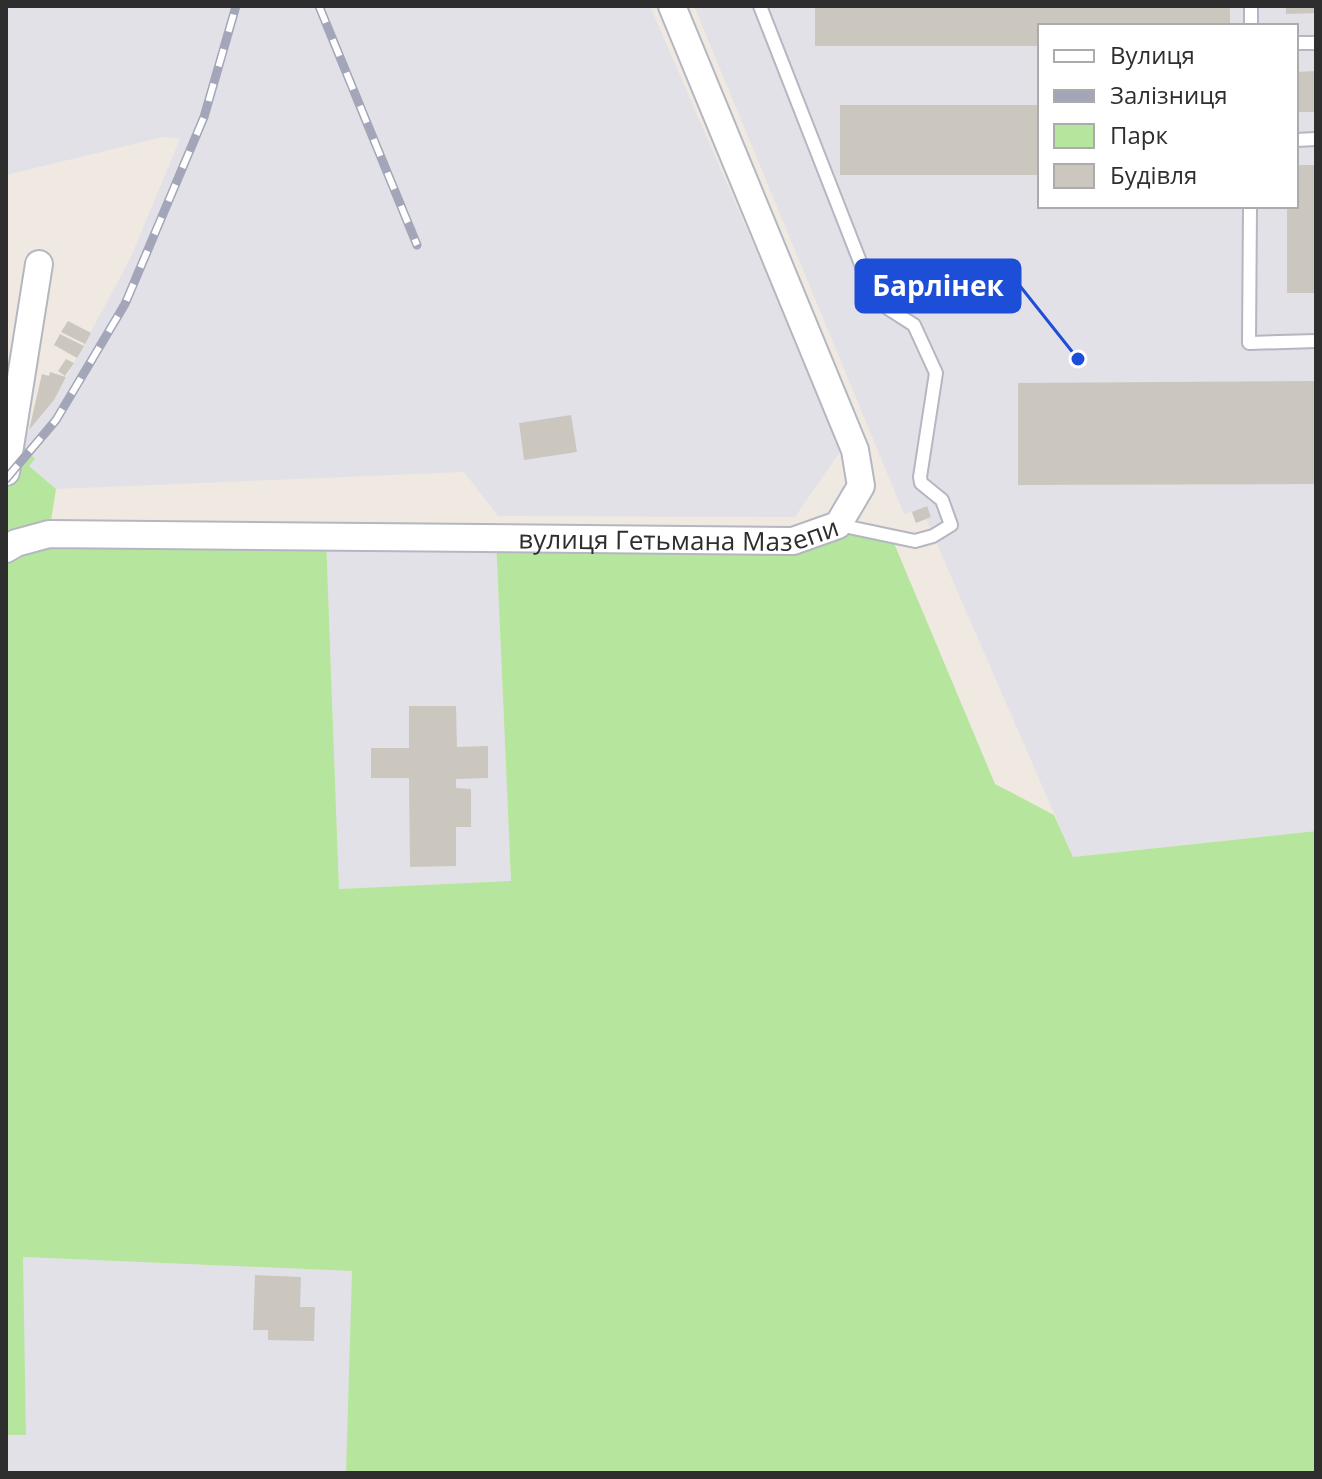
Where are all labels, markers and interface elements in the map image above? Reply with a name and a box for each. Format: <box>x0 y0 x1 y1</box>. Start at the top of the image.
legend <box>1038 24 1298 208</box>
text: Вулиця <box>1110 38 1195 71</box>
text: Залізниця <box>1110 78 1227 111</box>
text: Парк <box>1110 118 1168 151</box>
text: Будівля <box>1110 158 1197 191</box>
callout: Барлінек <box>856 260 1020 312</box>
text: Барлінек <box>872 266 1004 304</box>
street label: вулиця Гетьмана Мазепи <box>518 508 843 559</box>

